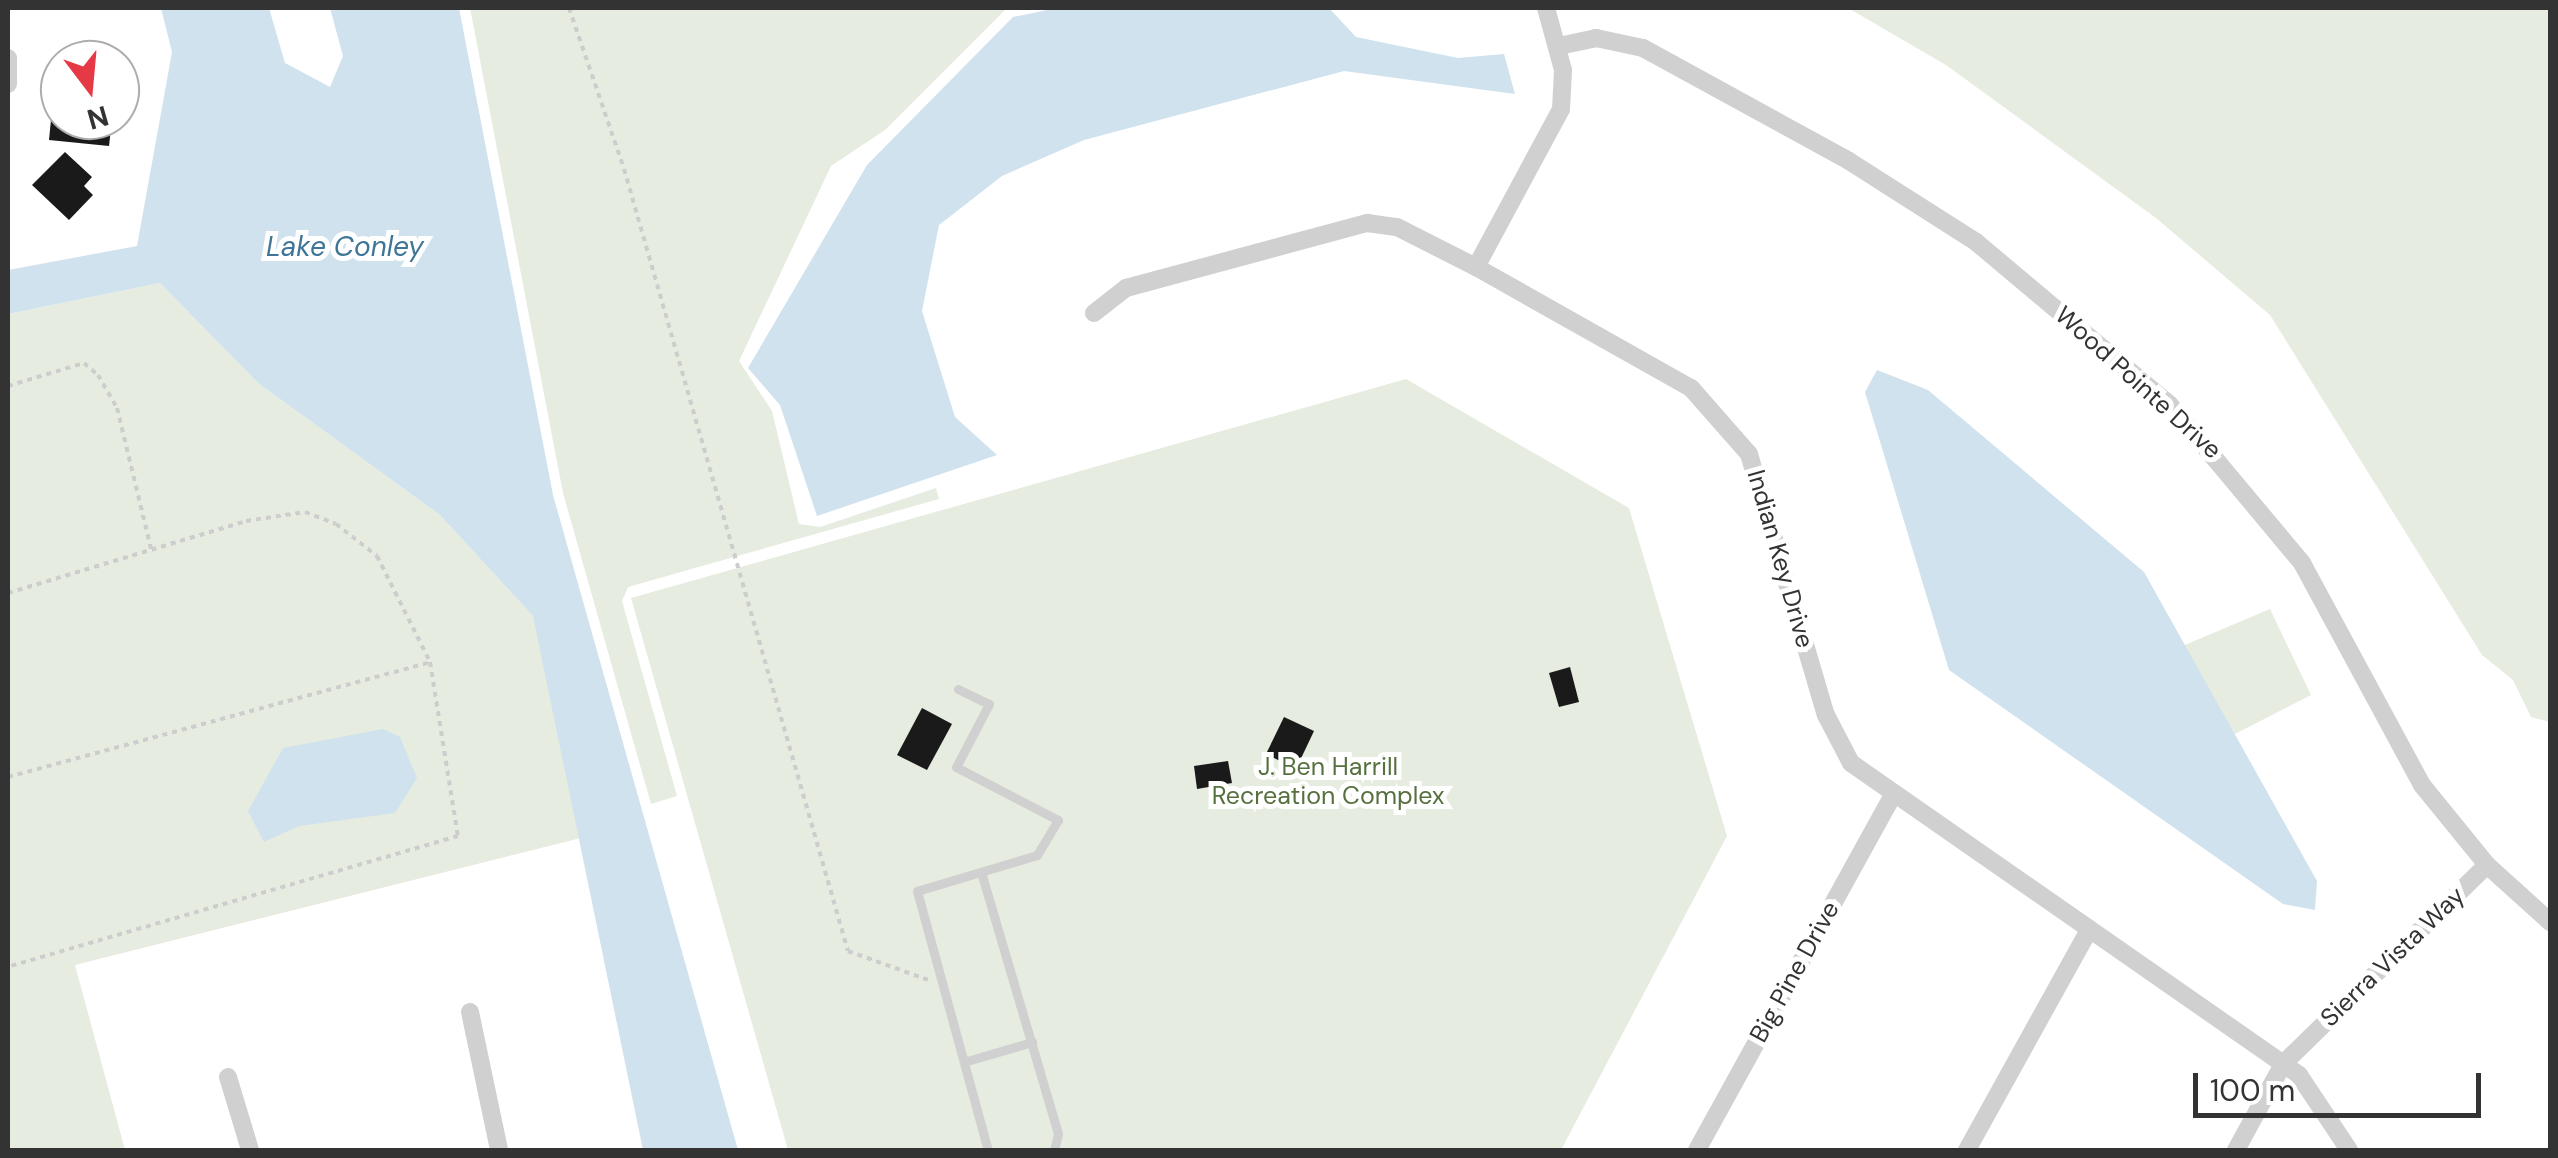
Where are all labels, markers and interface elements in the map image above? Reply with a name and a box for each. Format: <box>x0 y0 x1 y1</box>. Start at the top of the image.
north arrow <box>40 40 140 140</box>
text: N <box>83 97 113 138</box>
water label: Lake Conley <box>266 230 424 264</box>
street label: Wood Pointe Drive <box>2049 300 2227 466</box>
street label: Indian Key Drive <box>1740 467 1820 651</box>
park label: J. Ben Harrill Recreation Complex <box>1212 753 1444 812</box>
street label: Sierra Vista Way <box>2315 881 2471 1033</box>
street label: Big Pine Drive <box>1744 896 1846 1048</box>
scale bar <box>2198 1053 2486 1115</box>
text: 100 m <box>2210 1071 2295 1110</box>

